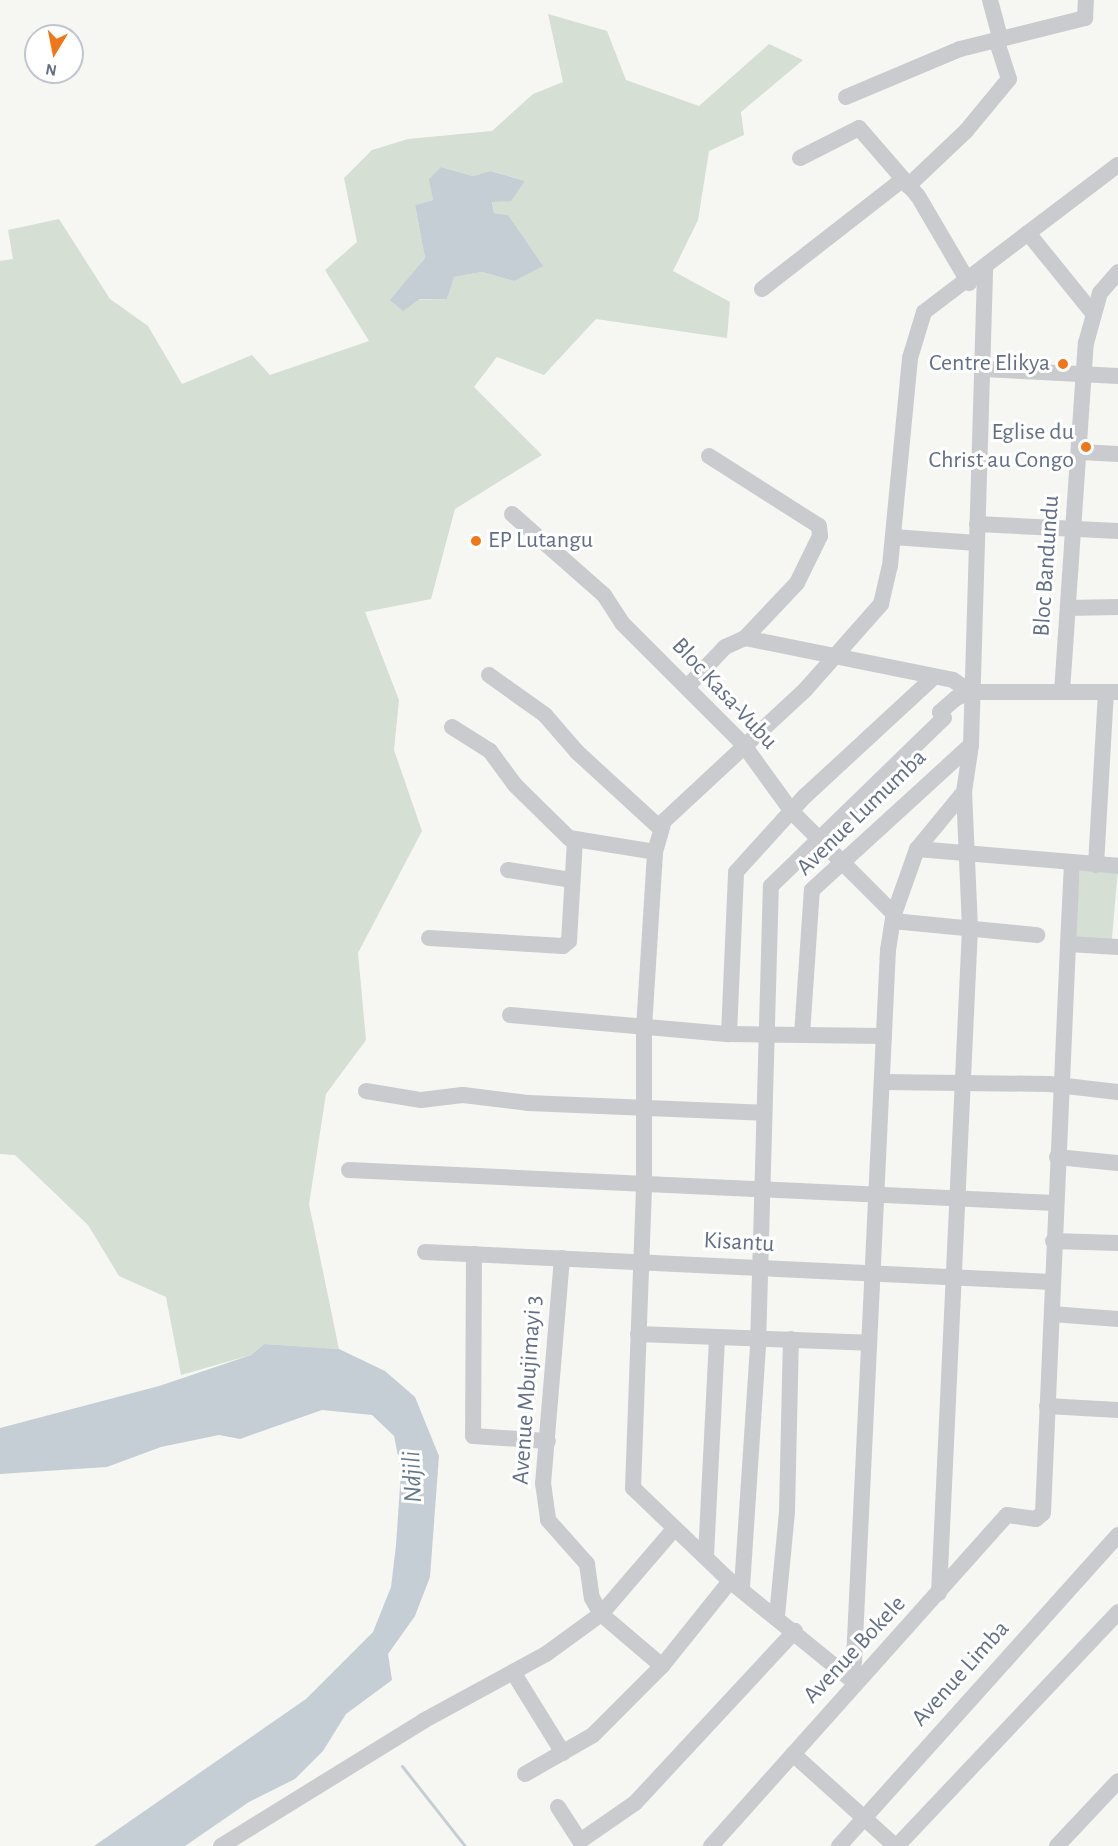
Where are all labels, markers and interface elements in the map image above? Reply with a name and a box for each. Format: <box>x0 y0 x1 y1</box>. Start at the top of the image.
north arrow <box>24 24 84 84</box>
text: N <box>44 61 58 79</box>
place label: Centre Elikya <box>929 350 1050 378</box>
marker: Centre Elikya <box>1054 355 1072 373</box>
place label: Eglise du Christ au Congo <box>929 419 1074 475</box>
marker: Eglise du Christ au Congo <box>1079 440 1093 454</box>
street label: Bloc Bandundu <box>1028 494 1066 638</box>
place label: EP Lutangu <box>488 527 593 555</box>
marker: EP Lutangu <box>469 534 483 548</box>
street label: Bloc Kasa-Vubu <box>665 632 783 756</box>
street label: Avenue Lumumba <box>791 744 933 882</box>
street label: Kisantu <box>703 1227 775 1259</box>
street label: Avenue Mbujimayi 3 <box>507 1294 549 1486</box>
water label: Ndjili <box>397 1451 429 1503</box>
street label: Avenue Bokele <box>798 1590 912 1710</box>
street label: Avenue Limba <box>906 1615 1016 1733</box>

